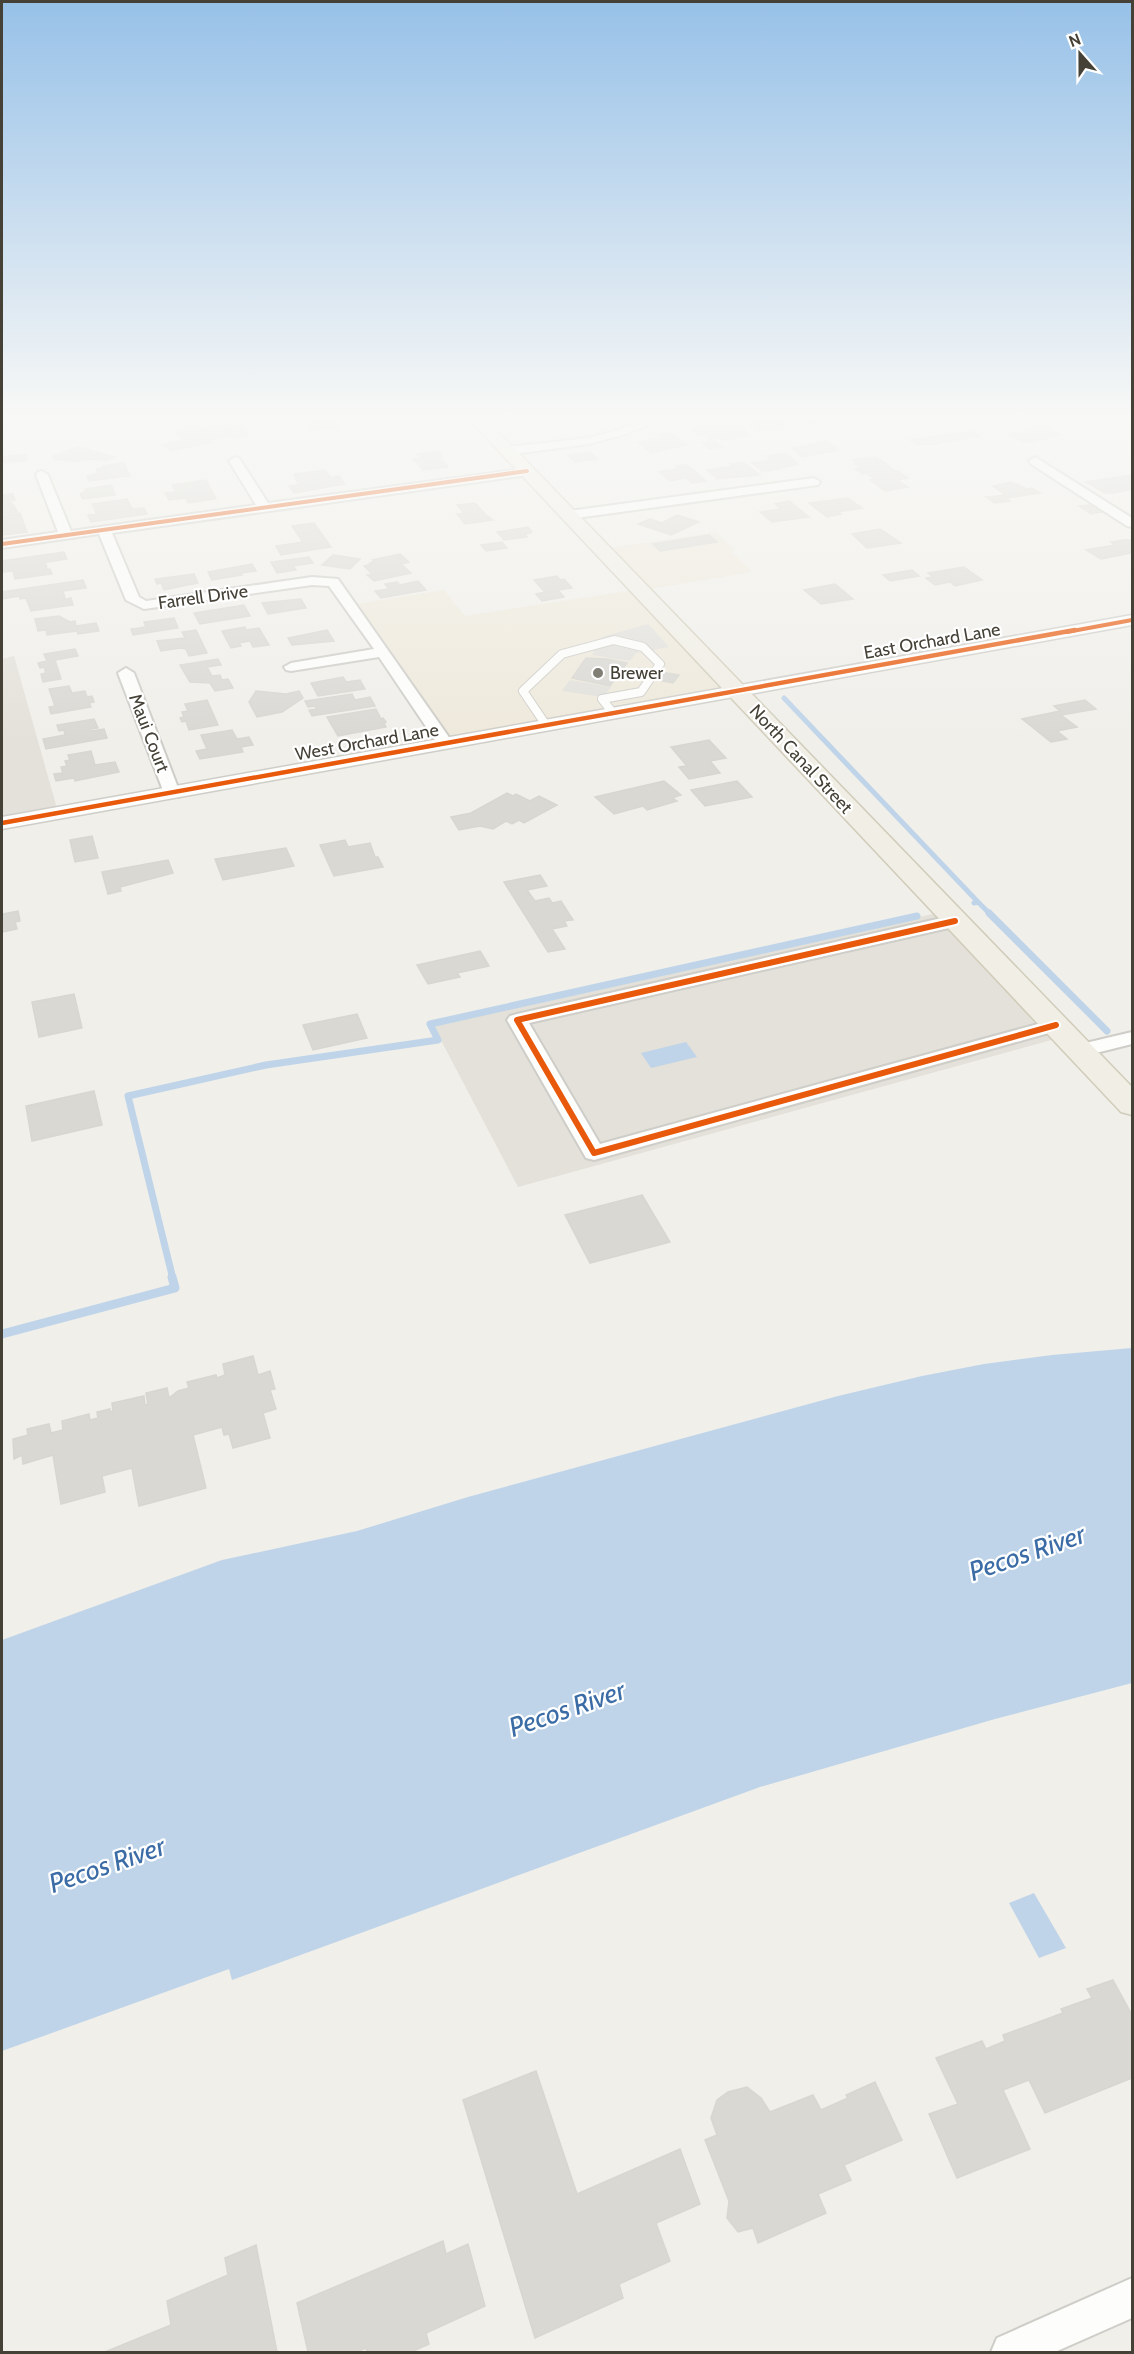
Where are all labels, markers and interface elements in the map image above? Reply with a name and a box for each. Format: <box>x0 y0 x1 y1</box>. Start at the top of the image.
north arrow <box>1050 24 1110 84</box>
text: N <box>1066 30 1083 51</box>
street label: Farrell Drive <box>157 580 249 614</box>
street label: East Orchard Lane <box>862 618 1002 664</box>
place label: Brewer <box>610 662 663 684</box>
marker: Brewer <box>591 666 605 680</box>
street label: Maui Court <box>124 691 174 775</box>
street label: North Canal Street <box>745 700 857 818</box>
street label: West Orchard Lane <box>294 719 440 765</box>
water label: Pecos River <box>964 1517 1091 1588</box>
water label: Pecos River <box>504 1673 631 1744</box>
water label: Pecos River <box>44 1829 171 1900</box>

